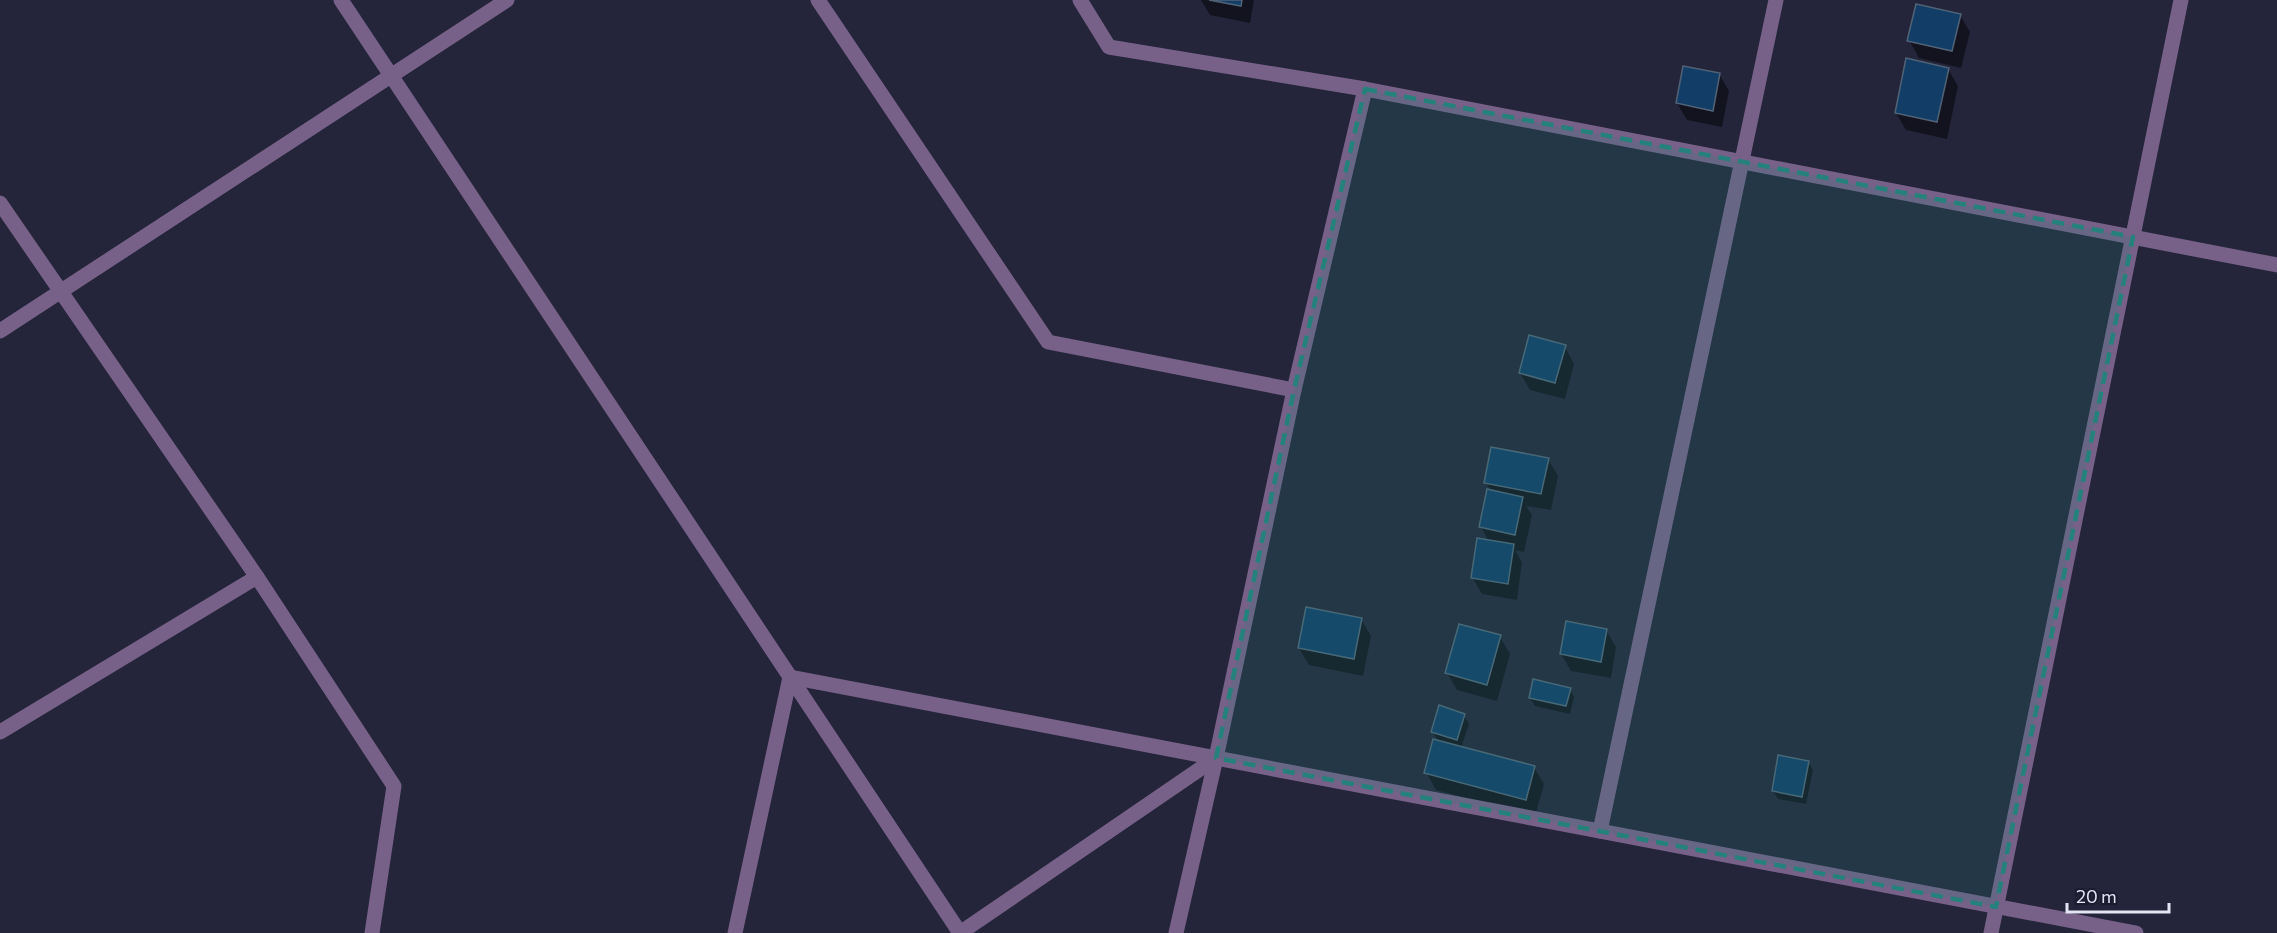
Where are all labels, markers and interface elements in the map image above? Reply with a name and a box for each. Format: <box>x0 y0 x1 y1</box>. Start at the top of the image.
scale bar <box>2067 876 2169 914</box>
text: 20 m <box>2076 885 2117 907</box>

